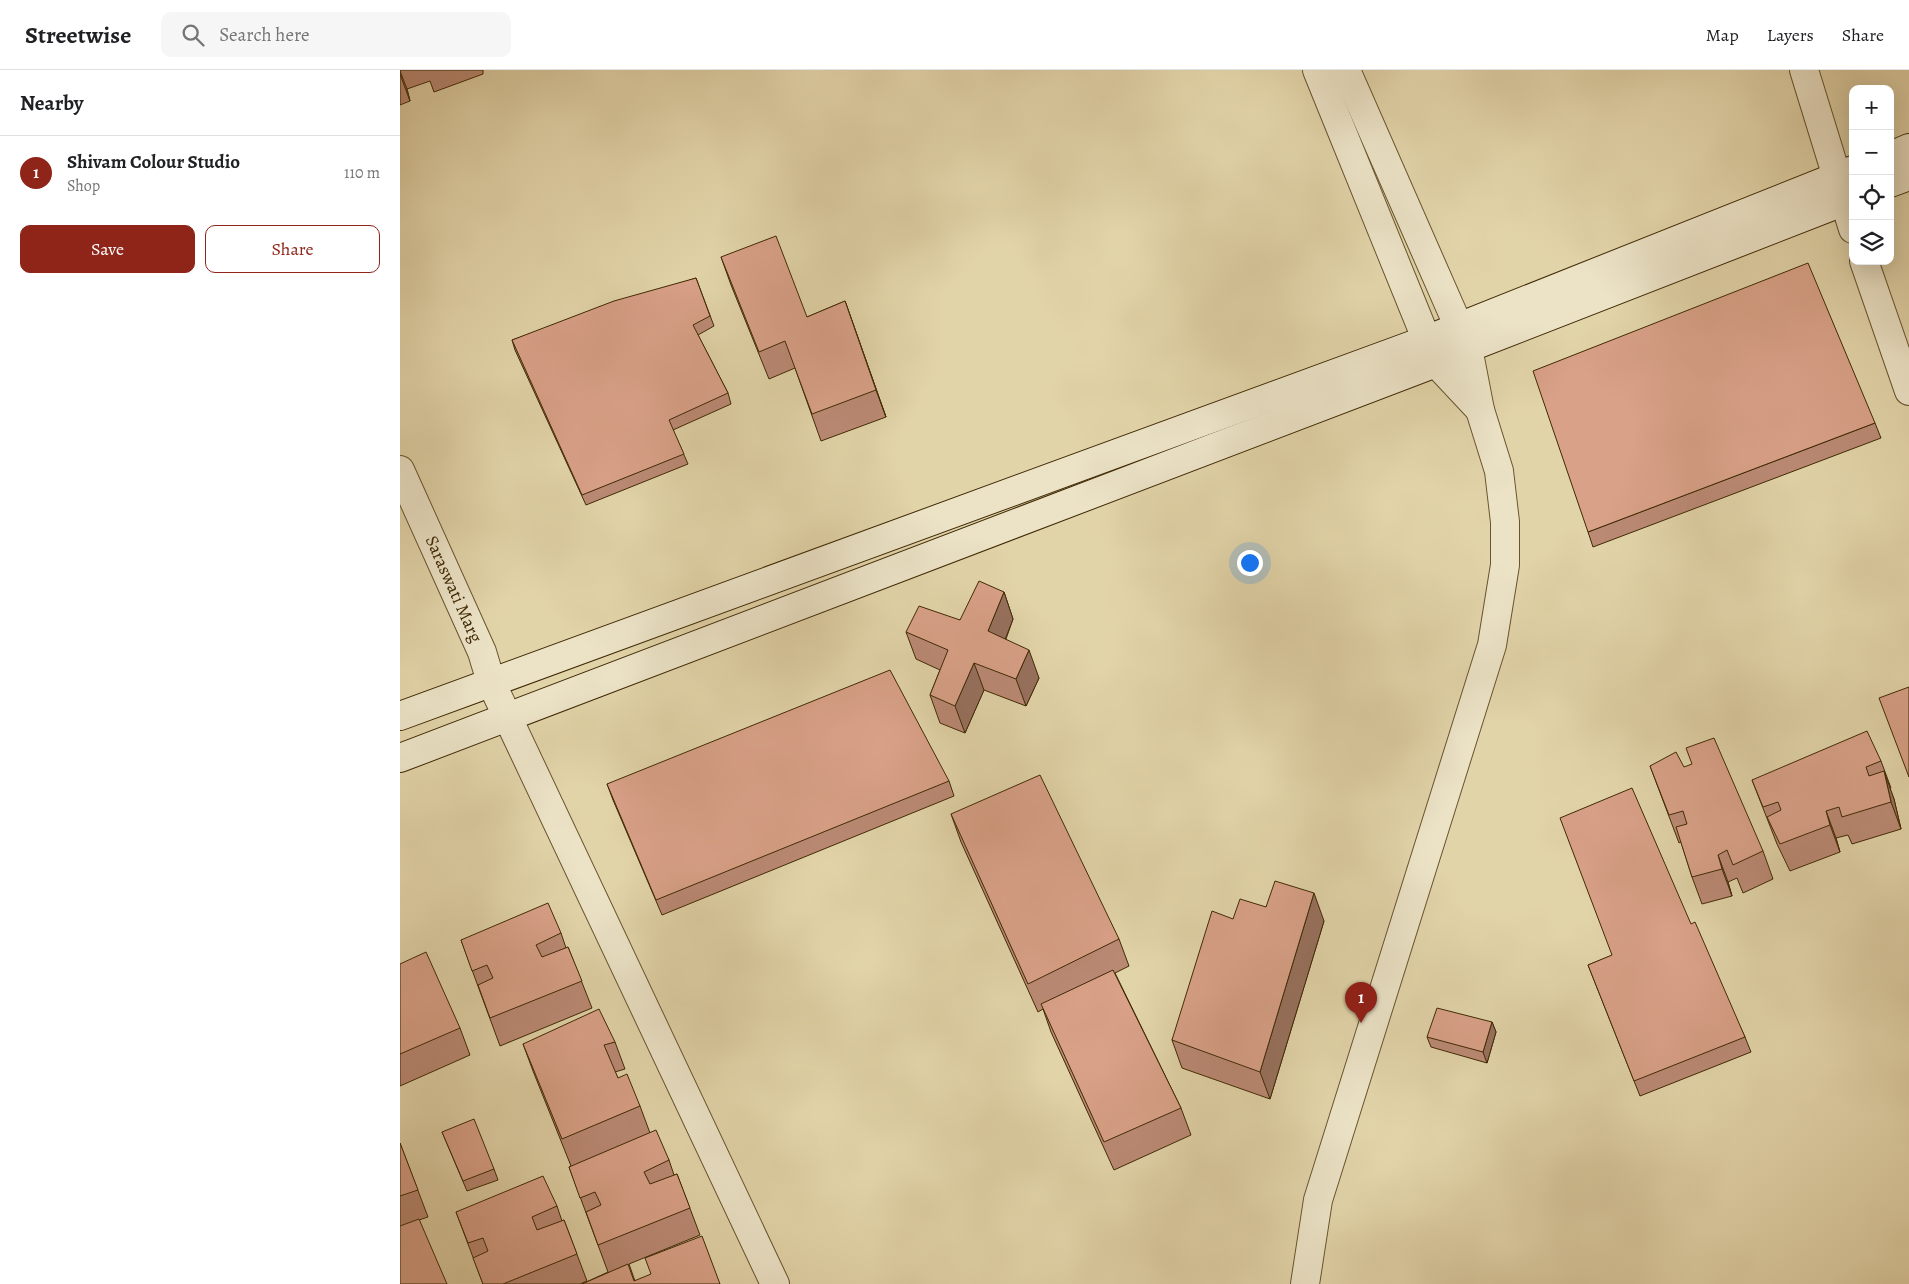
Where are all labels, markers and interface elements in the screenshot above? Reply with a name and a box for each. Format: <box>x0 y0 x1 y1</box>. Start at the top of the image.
search box <box>161 12 511 57</box>
text: Streetwise <box>25 19 131 51</box>
icon: search <box>179 21 207 49</box>
text: Search here <box>219 22 310 48</box>
text: Map <box>1706 23 1739 47</box>
text: Layers <box>1767 23 1814 47</box>
text: Share <box>1842 23 1884 47</box>
map controls <box>1849 85 1894 265</box>
button: + <box>1849 85 1894 130</box>
text: Nearby <box>20 89 83 117</box>
button: − <box>1849 130 1894 175</box>
text: Shivam Colour Studio <box>67 149 240 175</box>
text: 1 <box>33 162 39 184</box>
text: 110 m <box>344 162 380 184</box>
text: Shop <box>67 175 100 197</box>
button: locate <box>1849 175 1894 220</box>
button: layers <box>1849 220 1894 265</box>
button: Save <box>20 225 195 273</box>
button: Share <box>205 225 380 273</box>
street label: Saraswati Marg <box>420 532 488 646</box>
your location <box>1237 550 1263 576</box>
pin: 1 <box>1345 982 1377 1023</box>

